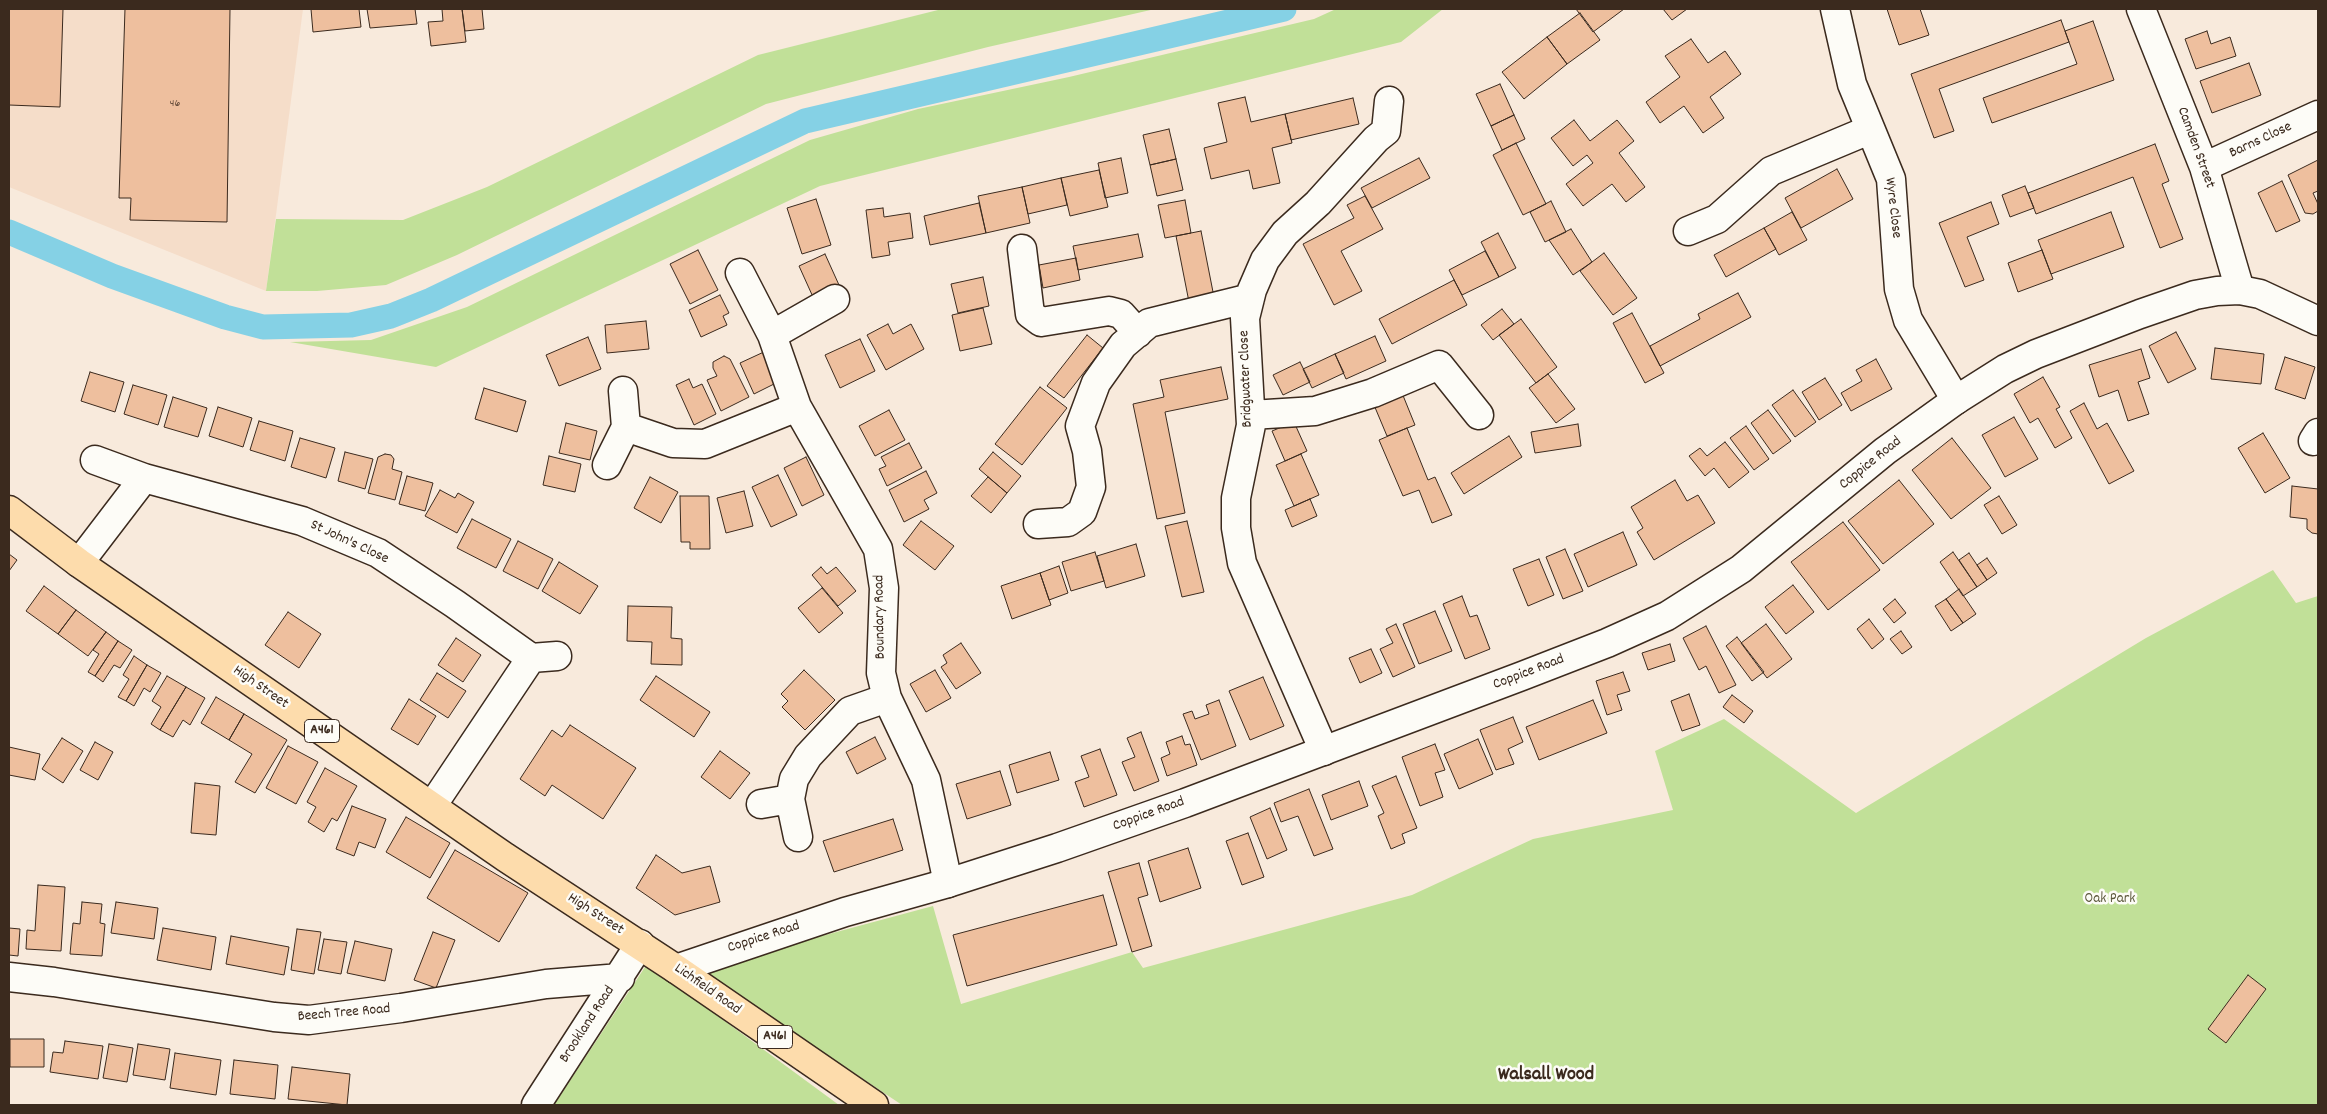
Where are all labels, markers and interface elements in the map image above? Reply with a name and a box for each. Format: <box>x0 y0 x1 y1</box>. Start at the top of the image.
house number: 46 <box>170 97 180 111</box>
street label: Camden Street <box>2172 105 2218 191</box>
street label: Barns Close <box>2227 119 2295 163</box>
street label: Wyre Close <box>1879 177 1905 239</box>
street label: Bridgwater Close <box>1236 330 1258 428</box>
street label: Coppice Road <box>1836 433 1906 495</box>
street label: St John's Close <box>307 517 391 569</box>
street label: Boundary Road <box>871 575 891 659</box>
street label: Coppice Road <box>1491 651 1567 695</box>
street label: High Street <box>229 662 291 714</box>
road number: A461 <box>304 719 340 742</box>
street label: Coppice Road <box>1111 794 1187 836</box>
street label: High Street <box>563 890 627 940</box>
park label: Oak Park <box>2085 891 2135 909</box>
street label: Coppice Road <box>726 918 802 958</box>
street label: Lichfield Road <box>670 960 744 1020</box>
street label: Brookland Road <box>556 983 620 1067</box>
street label: Beech Tree Road <box>297 1001 391 1027</box>
road number: A461 <box>758 1026 792 1048</box>
district label: Walsall Wood <box>1498 1064 1594 1088</box>

